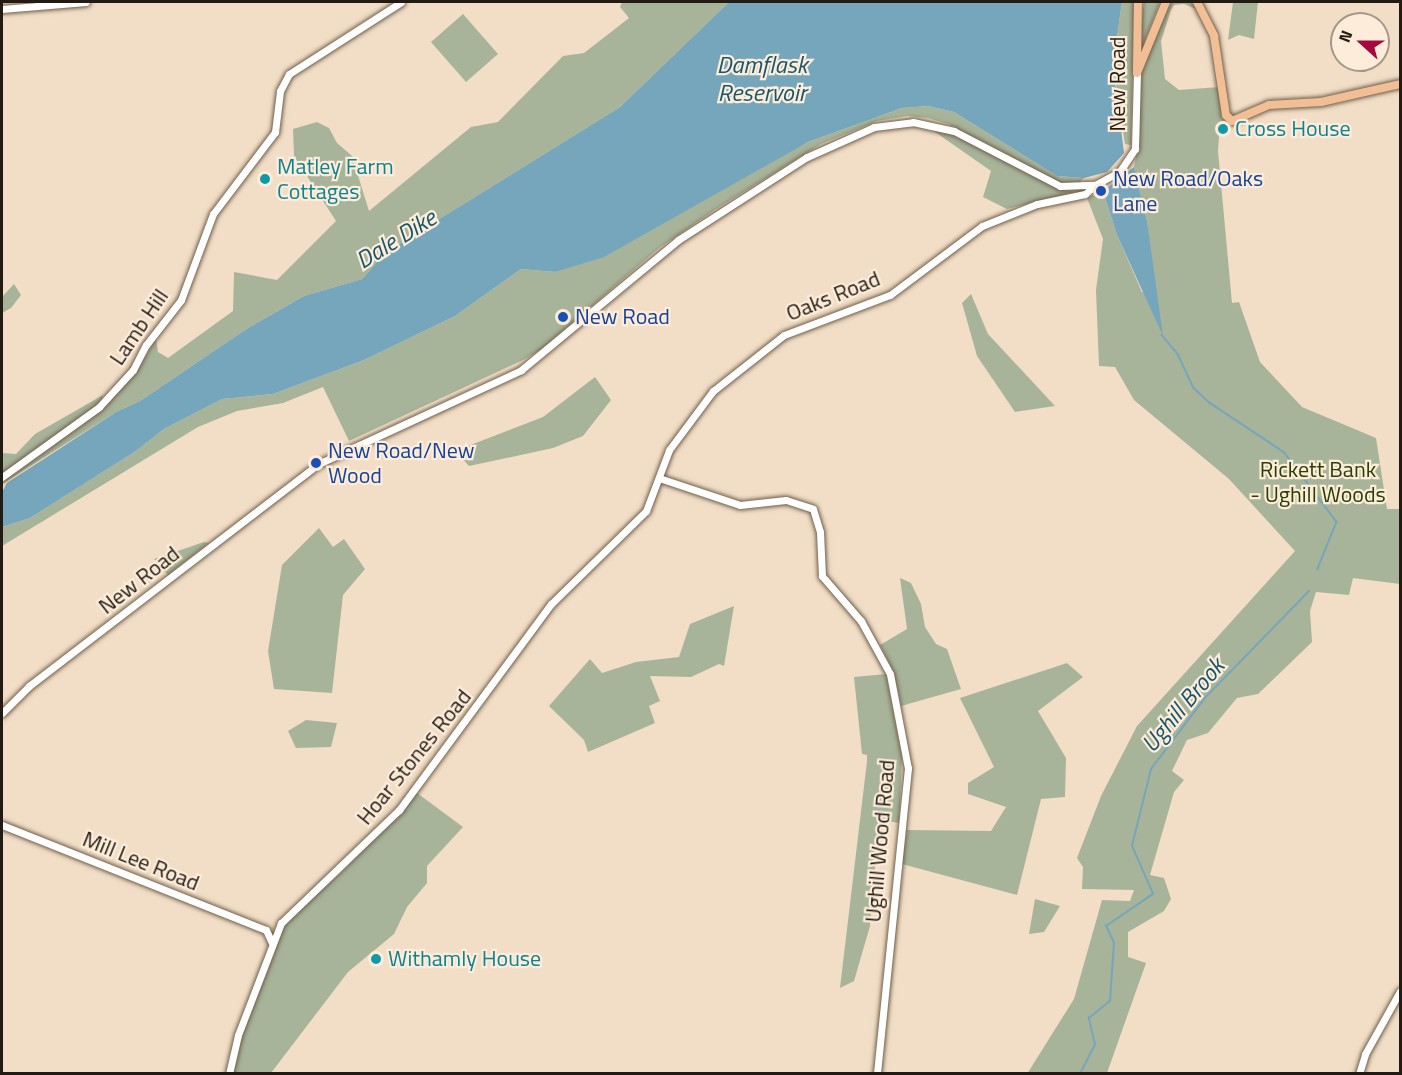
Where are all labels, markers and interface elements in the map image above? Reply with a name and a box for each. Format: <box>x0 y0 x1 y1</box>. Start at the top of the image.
north arrow <box>1330 12 1390 72</box>
text: N <box>1332 27 1358 46</box>
street label: New Road <box>1105 37 1131 131</box>
water label: Damflask Reservoir <box>717 51 807 107</box>
place label: Cross House <box>1235 116 1351 142</box>
marker: Cross House <box>1216 122 1230 136</box>
place label: Matley Farm Cottages <box>277 153 394 204</box>
place label: New Road/Oaks Lane <box>1113 165 1263 216</box>
marker: Matley Farm Cottages <box>258 172 272 186</box>
marker: New Road/Oaks Lane <box>1094 184 1108 198</box>
water label: Dale Dike <box>351 203 441 275</box>
street label: Oaks Road <box>782 265 884 327</box>
street label: Lamb Hill <box>104 284 174 370</box>
place label: New Road <box>575 304 670 330</box>
marker: New Road <box>556 310 570 324</box>
place label: New Road/New Wood <box>328 437 475 488</box>
marker: New Road/New Wood <box>309 456 323 470</box>
park label: Rickett Bank - Ughill Woods <box>1250 456 1386 508</box>
street label: New Road <box>93 540 185 620</box>
water label: Ughill Brook <box>1136 652 1230 758</box>
street label: Hoar Stones Road <box>351 684 477 830</box>
street label: Ughill Wood Road <box>860 759 900 923</box>
street label: Mill Lee Road <box>79 826 203 896</box>
place label: Withamly House <box>388 946 541 972</box>
marker: Withamly House <box>369 952 383 966</box>

